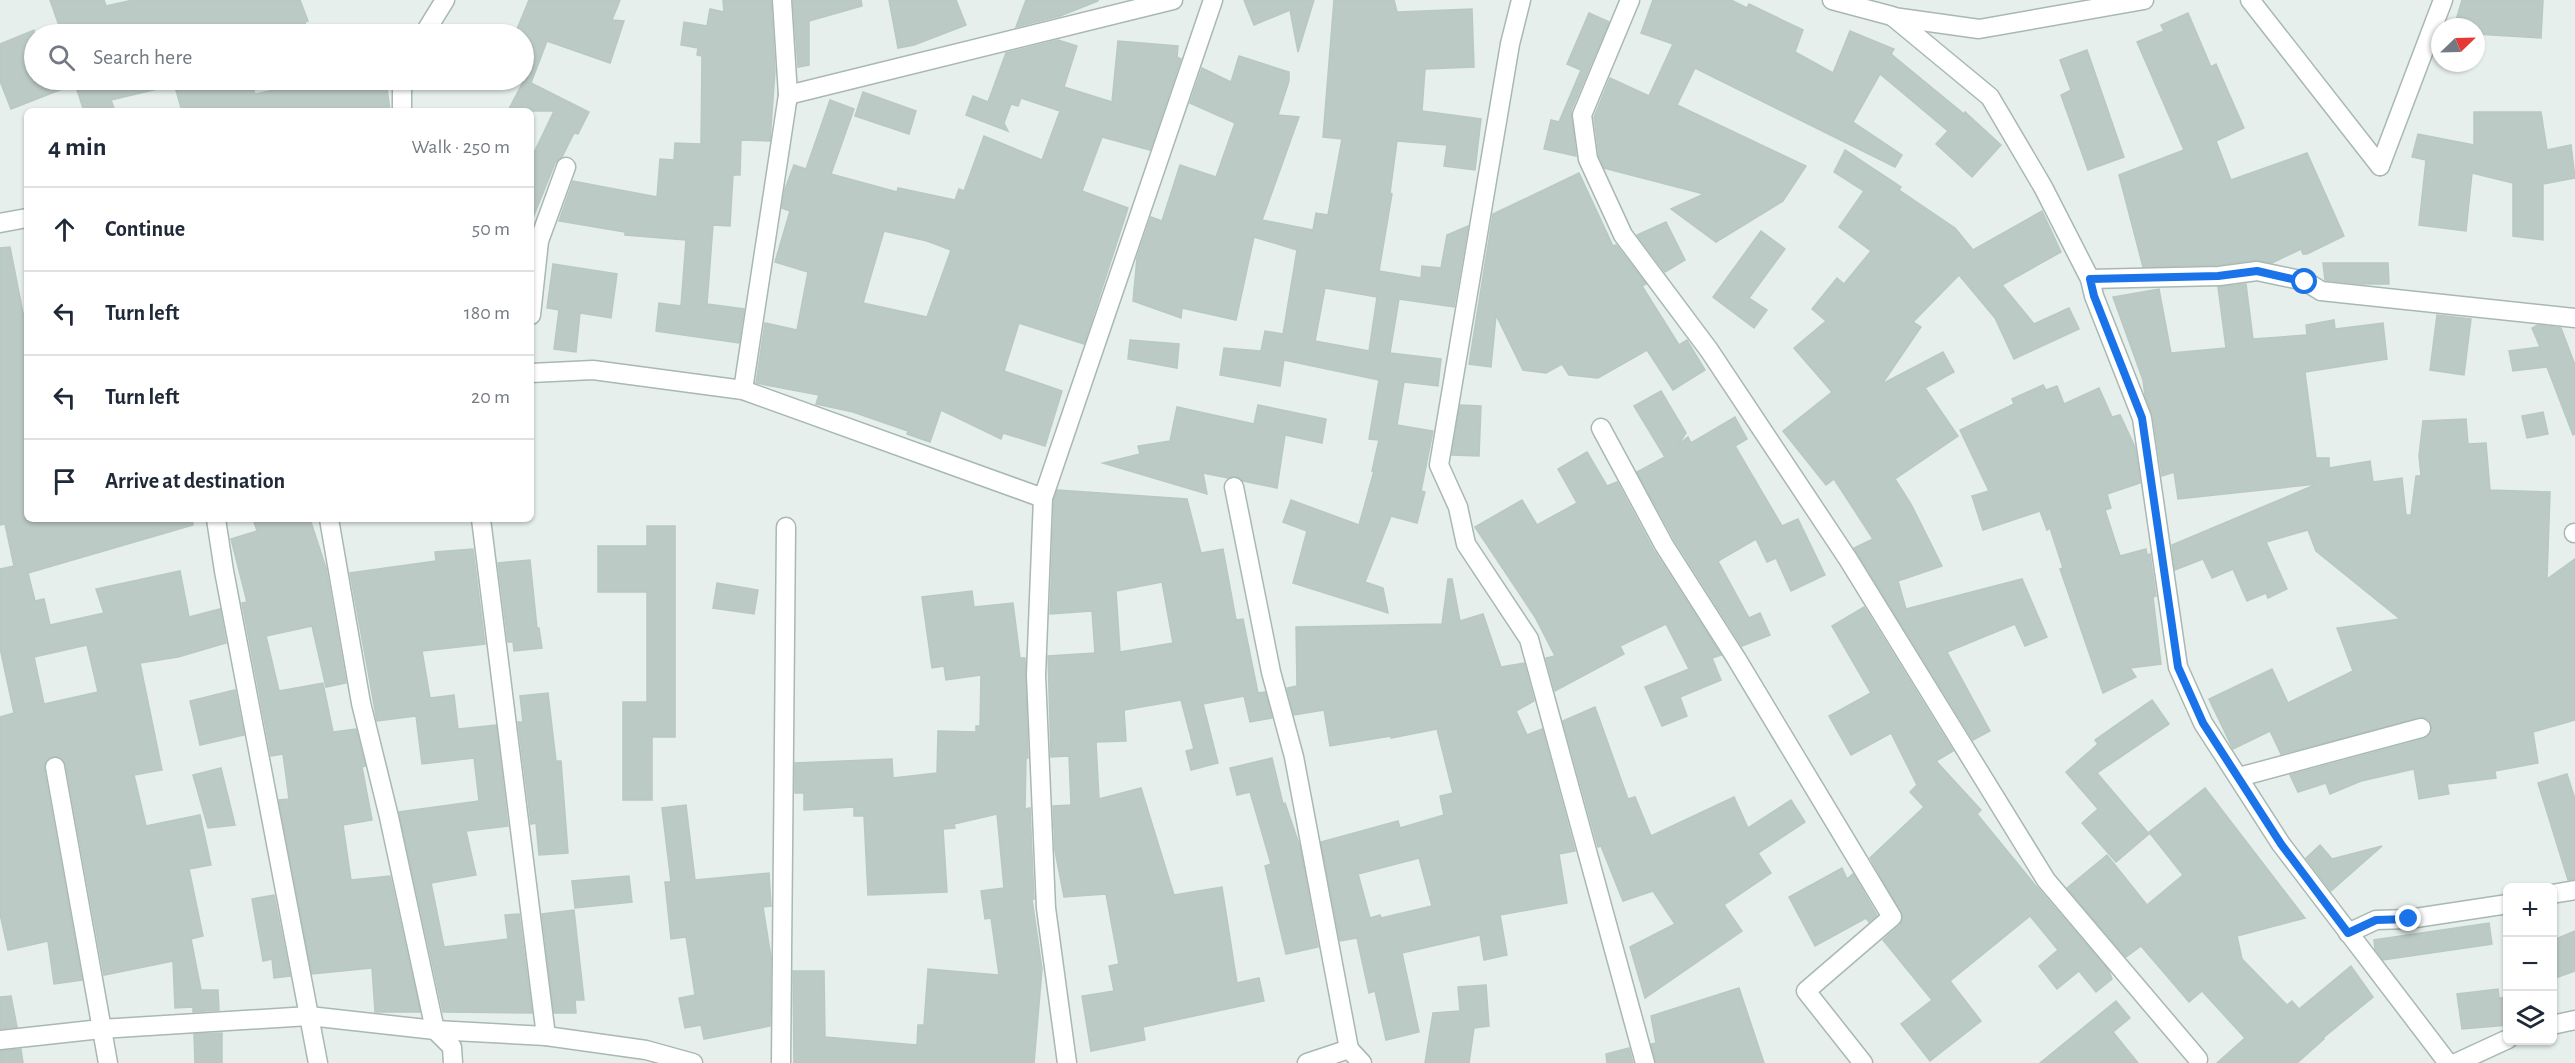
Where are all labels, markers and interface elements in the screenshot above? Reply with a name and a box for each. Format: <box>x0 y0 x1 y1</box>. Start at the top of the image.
north arrow <box>2431 18 2485 72</box>
search box <box>24 24 534 90</box>
icon: search <box>45 41 78 74</box>
text: Search here <box>93 46 192 68</box>
text: 4 min <box>48 134 107 160</box>
text: Walk · 250 m <box>411 137 510 157</box>
icon: ahead <box>48 213 81 246</box>
text: Continue <box>105 218 185 240</box>
text: 50 m <box>472 219 510 239</box>
route start <box>2291 268 2317 294</box>
icon: left <box>48 297 81 330</box>
text: Turn left <box>105 302 179 324</box>
text: 180 m <box>464 303 510 323</box>
icon: left <box>48 381 81 414</box>
text: Turn left <box>105 386 179 408</box>
text: 20 m <box>471 387 510 407</box>
icon: arrive <box>48 465 81 498</box>
text: Arrive at destination <box>105 470 285 492</box>
map controls <box>2503 883 2557 1045</box>
button: + <box>2503 883 2557 937</box>
route end <box>2395 905 2421 931</box>
button: − <box>2503 937 2557 991</box>
button: layers <box>2503 991 2557 1045</box>

